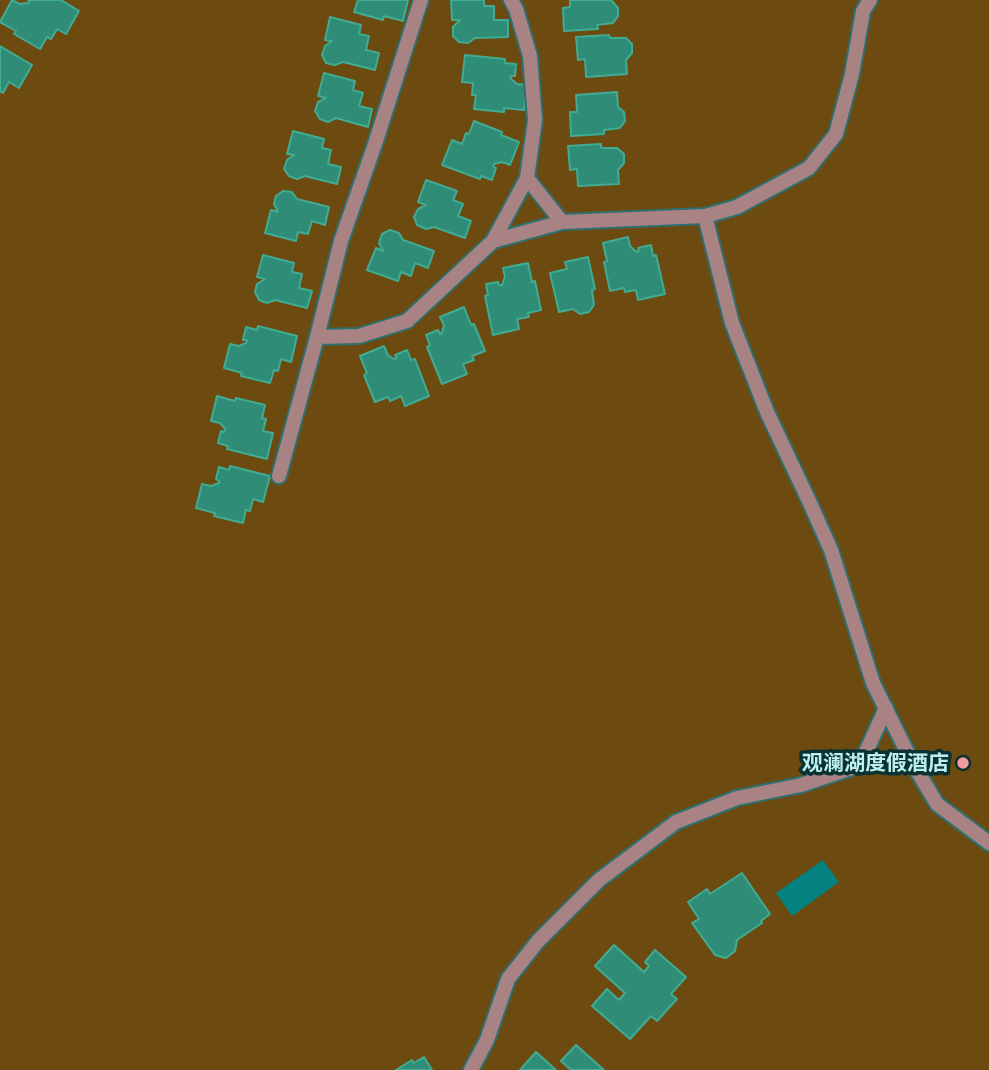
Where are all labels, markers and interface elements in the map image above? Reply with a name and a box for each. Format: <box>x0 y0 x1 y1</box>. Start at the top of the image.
place label: 观澜湖度假酒店 <box>802 750 949 776</box>
marker: 观澜湖度假酒店 <box>955 755 971 771</box>

